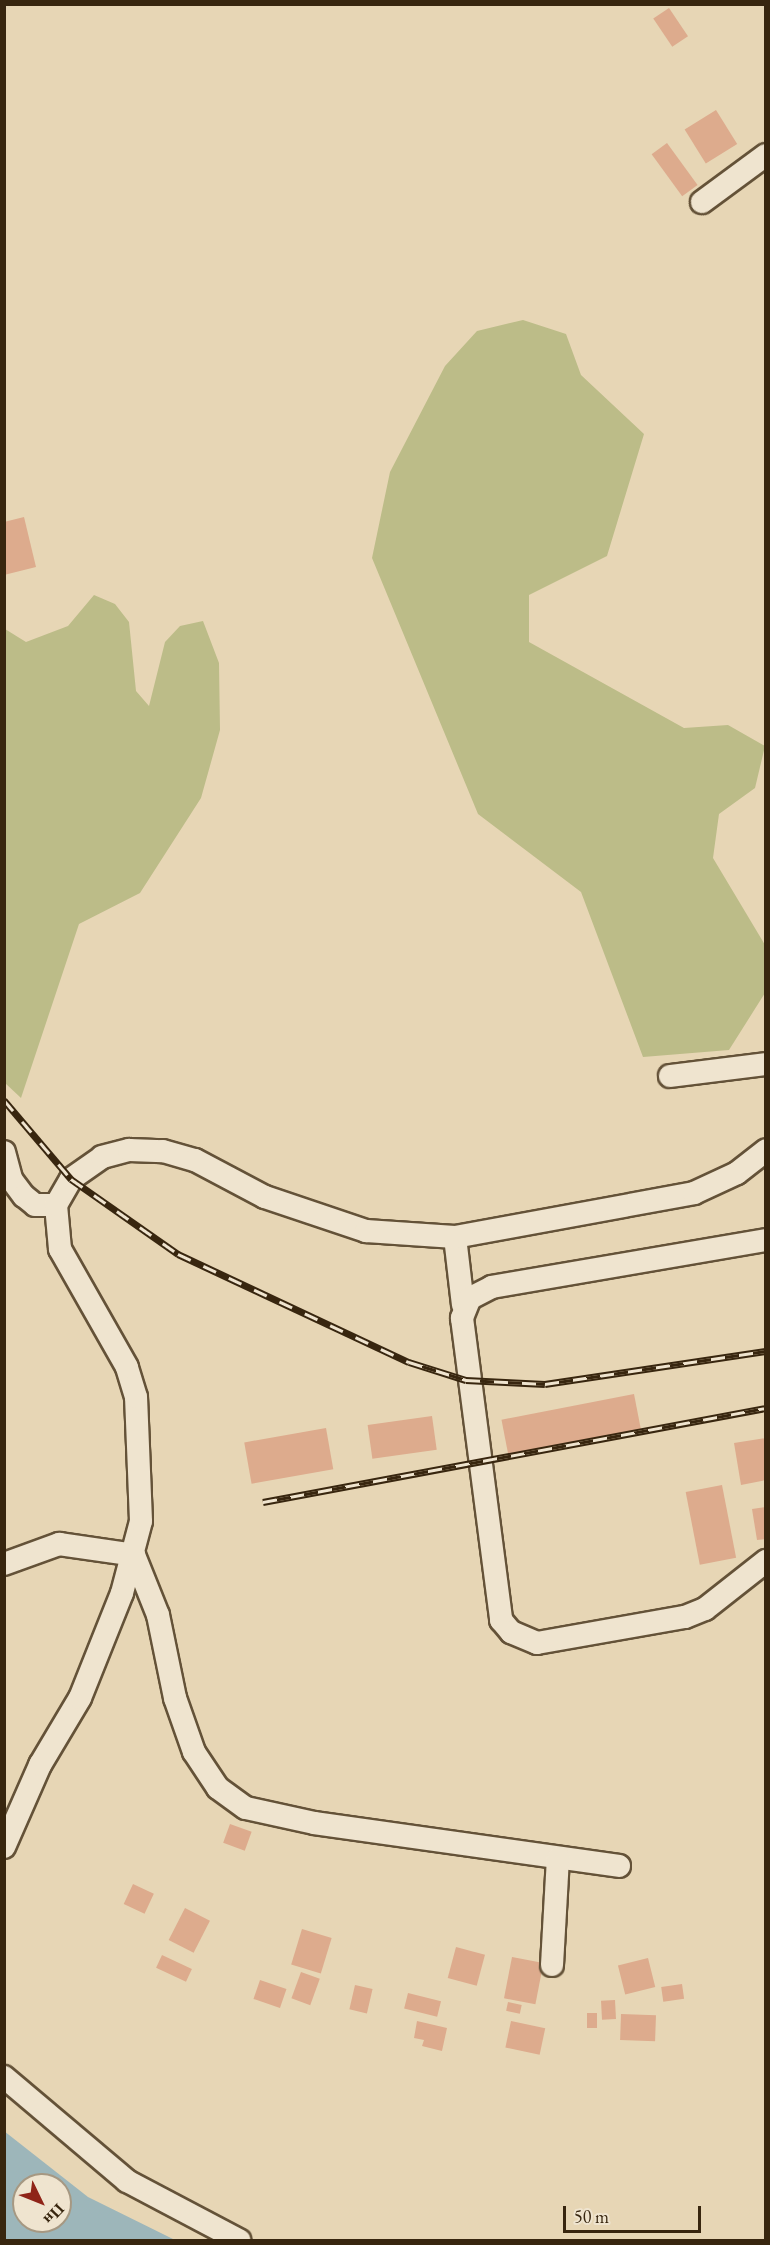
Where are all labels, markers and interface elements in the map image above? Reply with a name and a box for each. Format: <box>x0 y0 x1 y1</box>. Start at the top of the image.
north arrow <box>12 2173 72 2233</box>
scale bar <box>566 2194 704 2232</box>
text: Пн <box>39 2199 69 2229</box>
text: 50 m <box>574 2205 609 2228</box>

